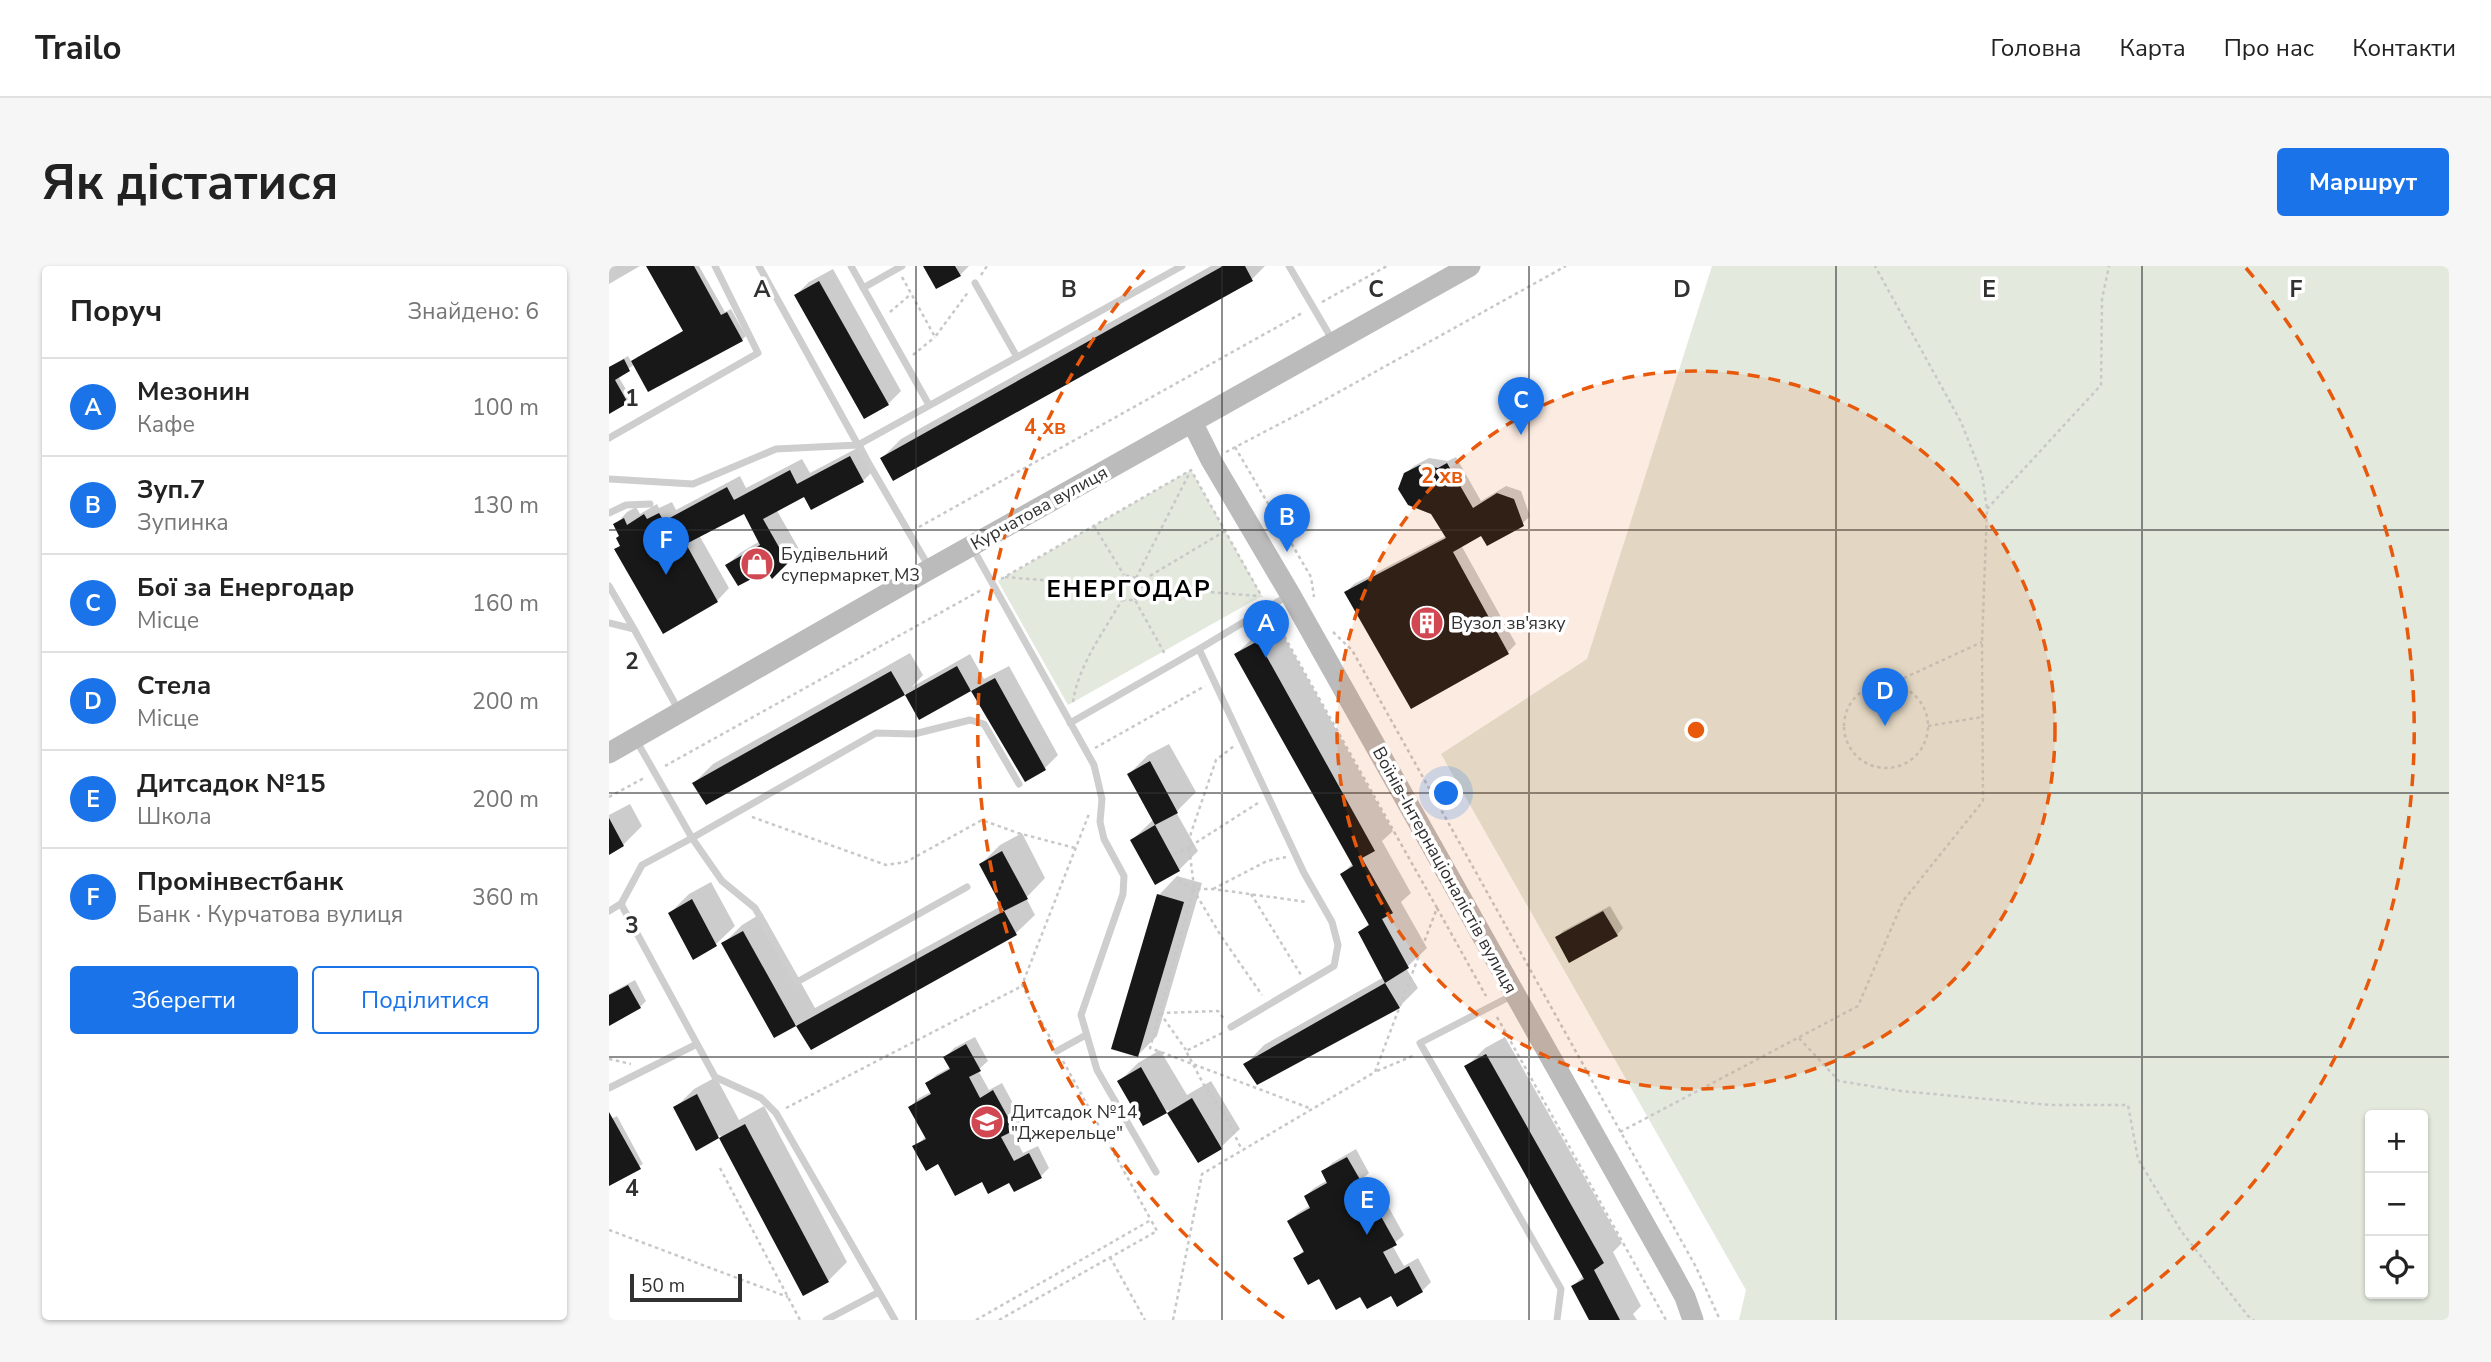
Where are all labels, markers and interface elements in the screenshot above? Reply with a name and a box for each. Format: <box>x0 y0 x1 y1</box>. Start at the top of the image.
text: Trailo <box>35 26 122 71</box>
text: Головна <box>1991 32 2082 64</box>
text: Карта <box>2120 32 2186 64</box>
text: Про нас <box>2224 32 2314 64</box>
text: Контакти <box>2352 32 2456 64</box>
button: Маршрут <box>2277 148 2449 216</box>
text: Як дістатися <box>42 149 338 216</box>
text: A <box>753 274 771 305</box>
text: B <box>1061 274 1077 305</box>
text: C <box>1368 274 1384 305</box>
text: D <box>1673 274 1691 305</box>
text: E <box>1982 274 1996 305</box>
text: F <box>2290 274 2303 305</box>
text: Поруч <box>70 291 162 332</box>
text: Знайдено: 6 <box>407 296 539 327</box>
text: Мезонин <box>137 374 250 409</box>
pin: C <box>1498 377 1544 435</box>
text: 1 <box>625 383 639 414</box>
text: A <box>84 392 102 423</box>
text: 100 m <box>472 392 539 423</box>
text: Кафе <box>137 409 195 440</box>
text: 4 хв <box>1024 413 1066 441</box>
street label: Курчатова вулиця <box>966 460 1112 556</box>
text: 2 хв <box>1421 462 1463 490</box>
text: Зуп.7 <box>137 472 205 507</box>
text: B <box>85 490 101 521</box>
text: 130 m <box>472 490 539 521</box>
pin: B <box>1264 494 1310 552</box>
text: Зупинка <box>137 507 229 538</box>
pin: F <box>643 517 689 575</box>
place label: Будівельний супермаркет М3 <box>781 542 920 587</box>
shop icon: Будівельний супермаркет М3 <box>738 545 776 583</box>
text: Бої за Енергодар <box>137 570 355 605</box>
district label: ЕНЕРГОДАР <box>1046 573 1212 605</box>
text: C <box>85 588 101 619</box>
text: 160 m <box>472 588 539 619</box>
pin: A <box>1243 600 1289 658</box>
building icon: Вузол зв'язку <box>1408 604 1446 642</box>
text: Місце <box>137 605 199 636</box>
place label: Вузол зв'язку <box>1451 611 1566 635</box>
text: 2 <box>625 646 639 677</box>
text: Стела <box>137 668 211 703</box>
pin: D <box>1862 668 1908 726</box>
text: D <box>84 686 102 717</box>
text: 200 m <box>472 686 539 717</box>
text: Місце <box>137 703 199 734</box>
centre of rings <box>1684 718 1708 742</box>
street label: Воїнів-Інтернаціоналістів вулиця <box>1367 742 1523 998</box>
text: Дитсадок №15 <box>137 766 326 801</box>
your location <box>1429 776 1463 810</box>
text: E <box>86 784 100 815</box>
text: 200 m <box>472 784 539 815</box>
text: Школа <box>137 801 212 832</box>
text: Промінвестбанк <box>137 864 343 899</box>
text: F <box>87 882 99 913</box>
text: 360 m <box>472 882 539 913</box>
text: Банк · Курчатова вулиця <box>137 899 403 930</box>
text: 3 <box>625 910 639 941</box>
button: Зберегти <box>70 966 298 1034</box>
button: Поділитися <box>312 966 539 1034</box>
place label: Дитсадок №14 "Джерельце" <box>1011 1100 1138 1145</box>
school or university icon: Дитсадок №14 "Джерельце" <box>968 1103 1006 1141</box>
map controls <box>2365 1110 2428 1299</box>
button: + <box>2365 1110 2428 1173</box>
text: 4 <box>625 1173 639 1204</box>
button: − <box>2365 1173 2428 1236</box>
pin: E <box>1344 1177 1390 1235</box>
button: locate <box>2365 1236 2428 1299</box>
scale bar <box>630 1271 742 1303</box>
text: 50 m <box>641 1273 685 1299</box>

